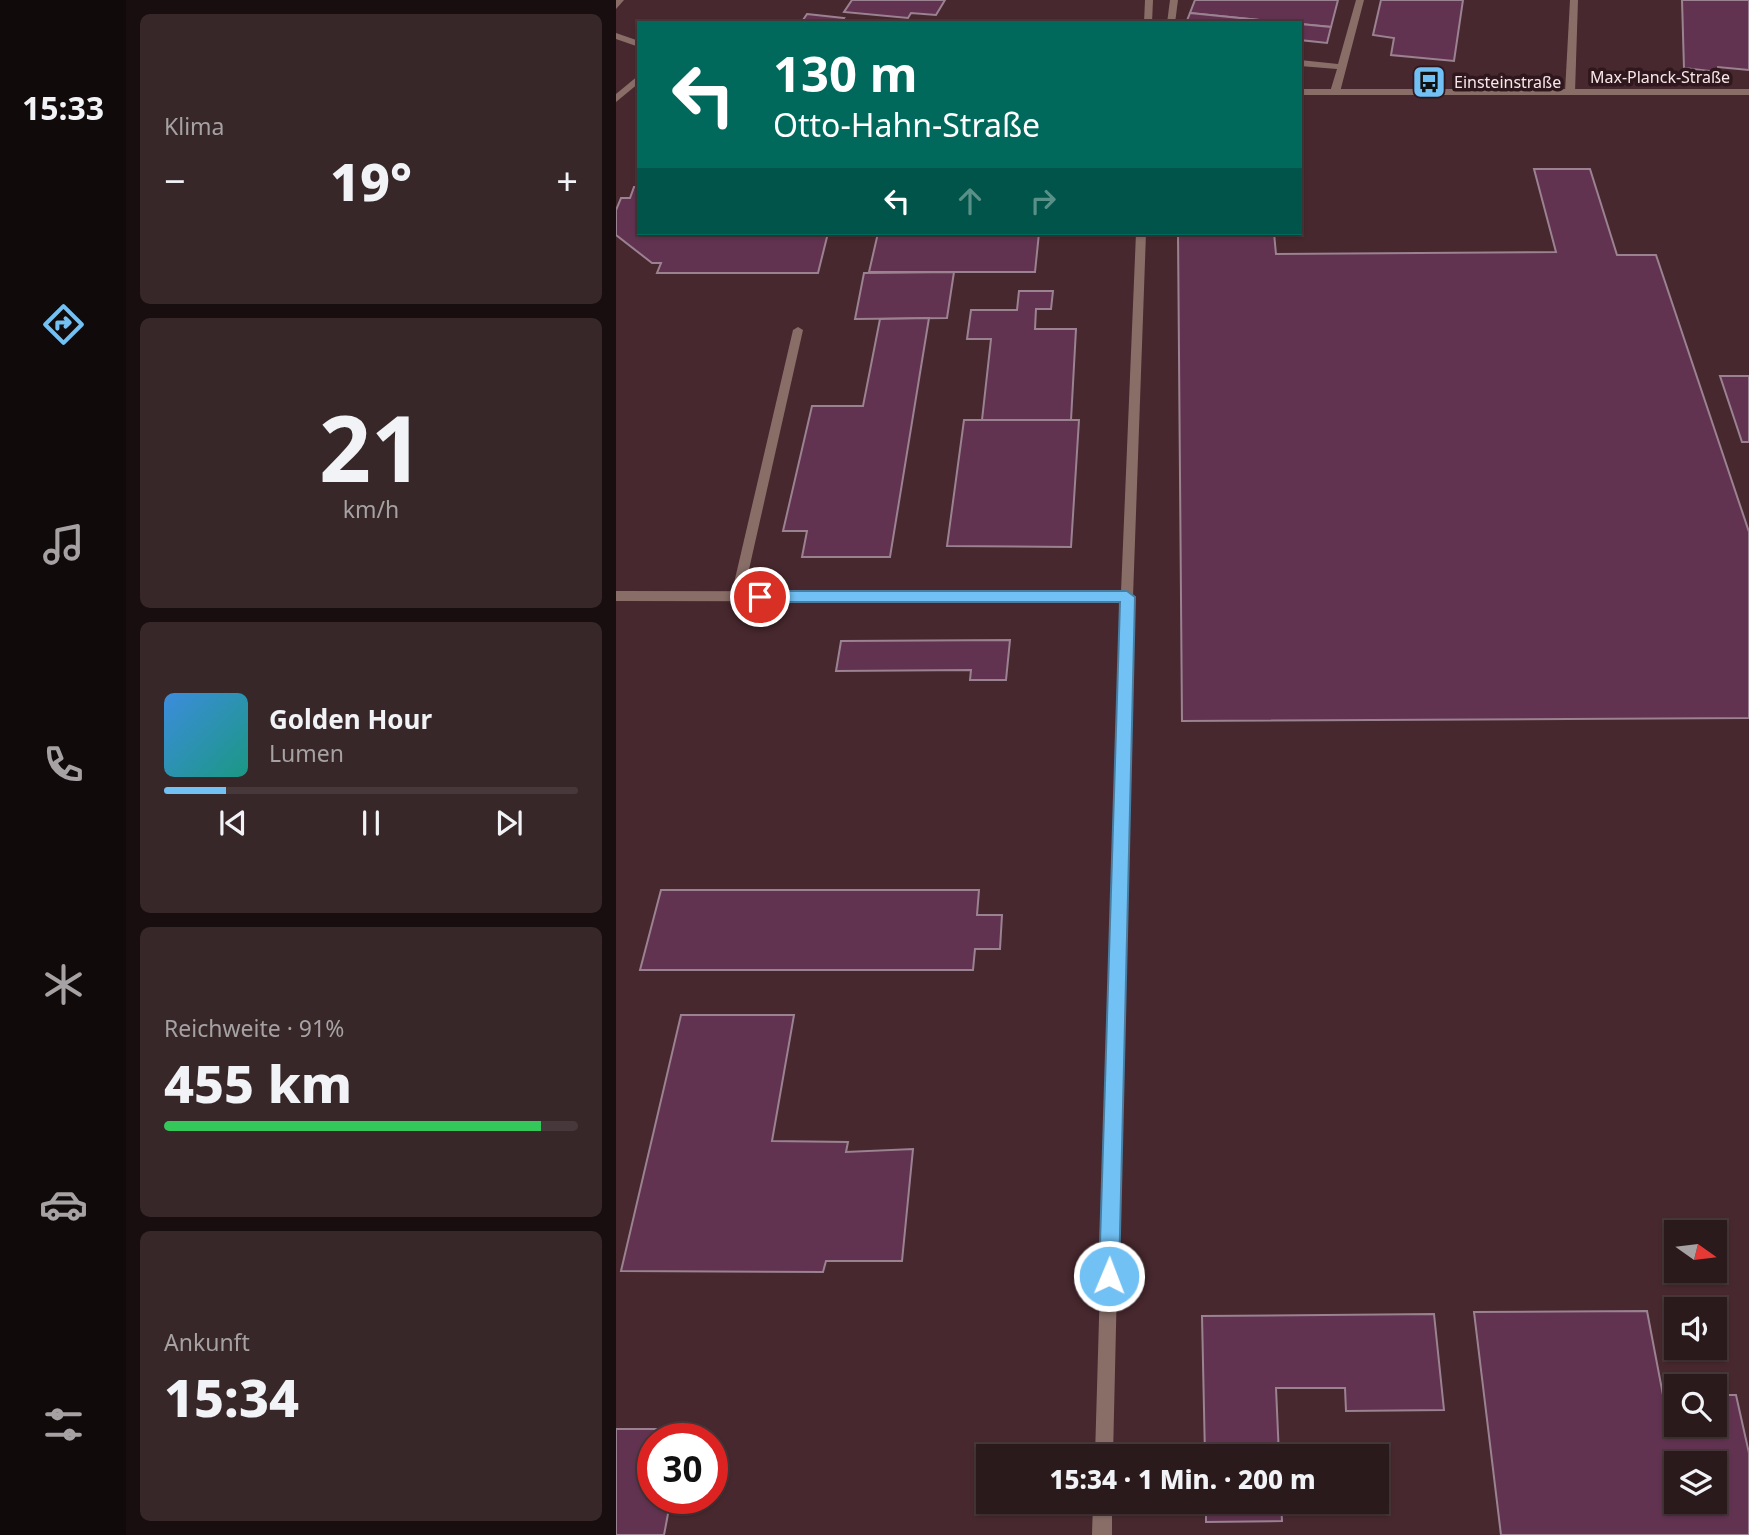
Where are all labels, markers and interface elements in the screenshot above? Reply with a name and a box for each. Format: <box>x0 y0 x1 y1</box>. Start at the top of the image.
text: 130 m <box>773 40 918 106</box>
icon: left <box>658 49 749 140</box>
bus stop icon: Einsteinstraße <box>1410 63 1448 101</box>
street label: Max-Planck-Straße <box>1590 66 1730 88</box>
place label: Einsteinstraße <box>1454 71 1561 93</box>
text: 15:33 <box>22 86 104 129</box>
text: Otto-Hahn-Straße <box>773 103 1040 146</box>
text: Klima <box>164 110 225 142</box>
text: 19° <box>330 145 412 216</box>
text: − <box>164 154 186 206</box>
text: + <box>556 154 578 206</box>
icon: left <box>878 182 916 220</box>
icon: ahead <box>951 182 989 220</box>
icon: right <box>1024 182 1062 220</box>
icon: directions <box>39 300 88 349</box>
text: 21 <box>319 385 423 509</box>
text: km/h <box>343 493 399 525</box>
icon: music <box>39 520 88 569</box>
pin <box>730 567 790 627</box>
icon: arrive <box>741 578 779 616</box>
text: Golden Hour <box>269 701 432 737</box>
text: Lumen <box>269 737 344 769</box>
icon: phone <box>39 740 88 789</box>
icon: previous <box>214 804 252 842</box>
icon: pause <box>352 804 390 842</box>
icon: next <box>490 804 528 842</box>
icon: climate <box>39 960 88 1009</box>
text: Reichweite · 91% <box>164 1012 344 1044</box>
text: 455 km <box>164 1047 352 1118</box>
icon: car <box>39 1180 88 1229</box>
north arrow <box>1664 1220 1727 1283</box>
map controls <box>1664 1220 1727 1514</box>
position arrow <box>1072 1239 1146 1313</box>
button: sound <box>1664 1297 1727 1360</box>
text: Ankunft <box>164 1326 250 1358</box>
text: 15:34 <box>164 1361 299 1432</box>
button: search <box>1664 1374 1727 1437</box>
icon: filters <box>39 1400 88 1449</box>
speed limit sign: 30 <box>637 1423 728 1514</box>
button: layers <box>1664 1451 1727 1514</box>
text: 15:34 · 1 Min. · 200 m <box>1049 1461 1316 1497</box>

